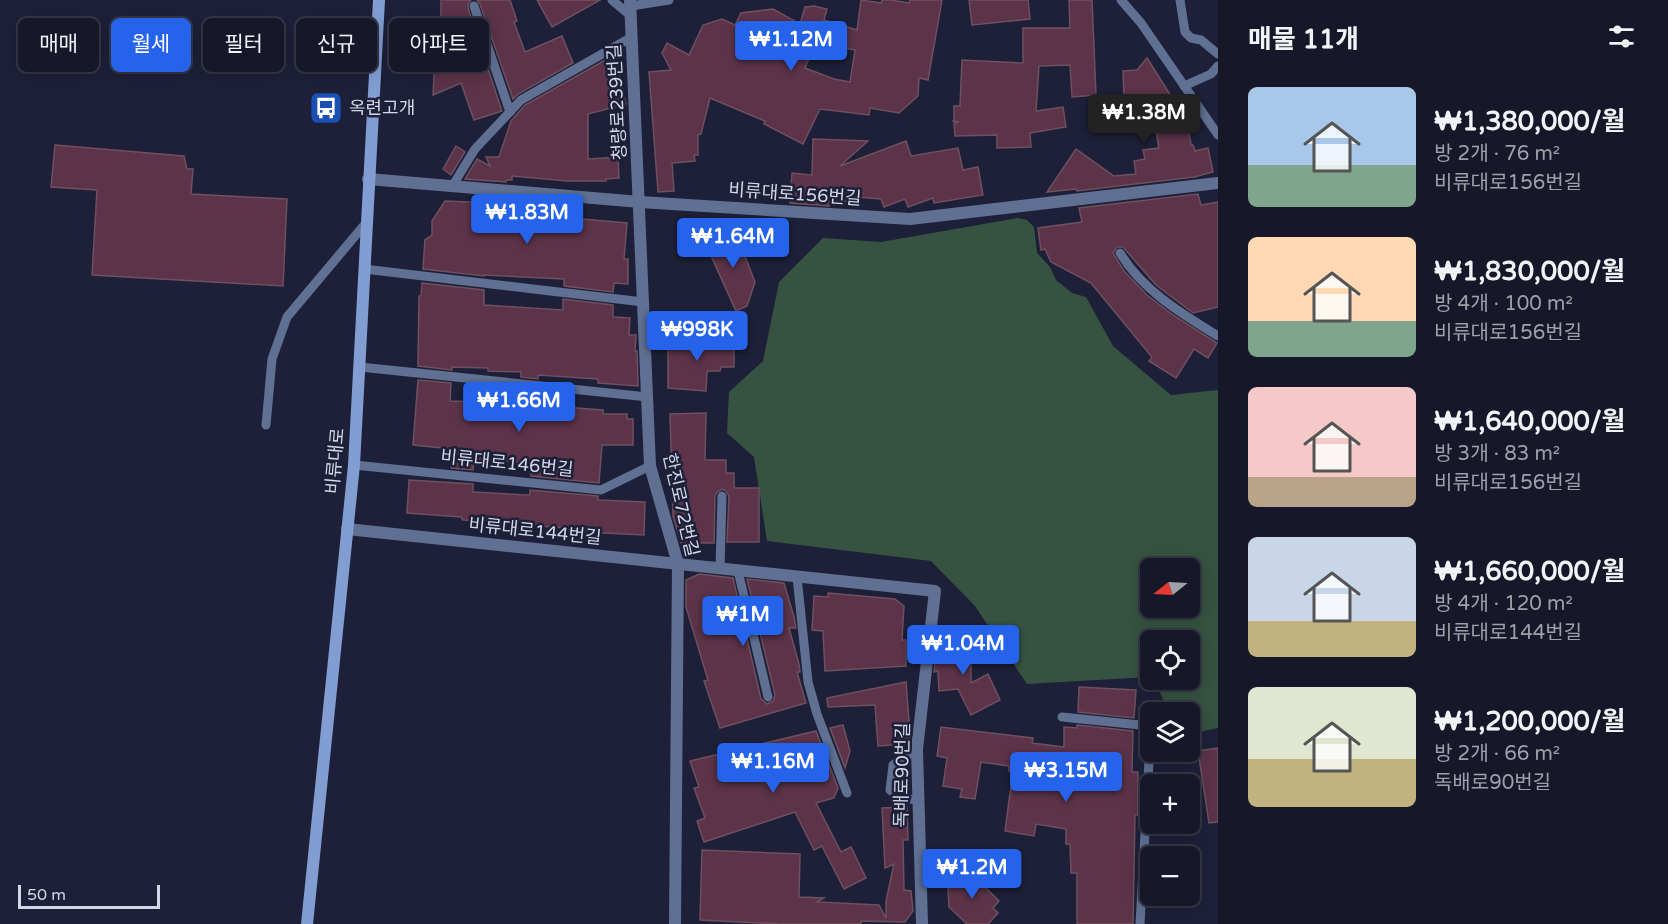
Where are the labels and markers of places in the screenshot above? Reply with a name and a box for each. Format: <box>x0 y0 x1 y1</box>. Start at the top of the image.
pin: ₩1.12M <box>742 21 840 72</box>
bus stop icon: 옥련고개 <box>308 90 344 126</box>
pin: ₩1.38M <box>1095 94 1193 145</box>
place label: 옥련고개 <box>349 97 415 119</box>
pin: ₩1.83M <box>478 194 576 245</box>
pin: ₩1.64M <box>684 218 782 269</box>
pin: ₩998K <box>655 311 739 362</box>
pin: ₩1.66M <box>470 382 568 433</box>
pin: ₩1M <box>714 596 772 647</box>
pin: ₩1.04M <box>914 625 1012 676</box>
pin: ₩1.16M <box>724 743 822 794</box>
pin: ₩3.15M <box>1017 752 1115 803</box>
pin: ₩1.2M <box>930 849 1014 900</box>

